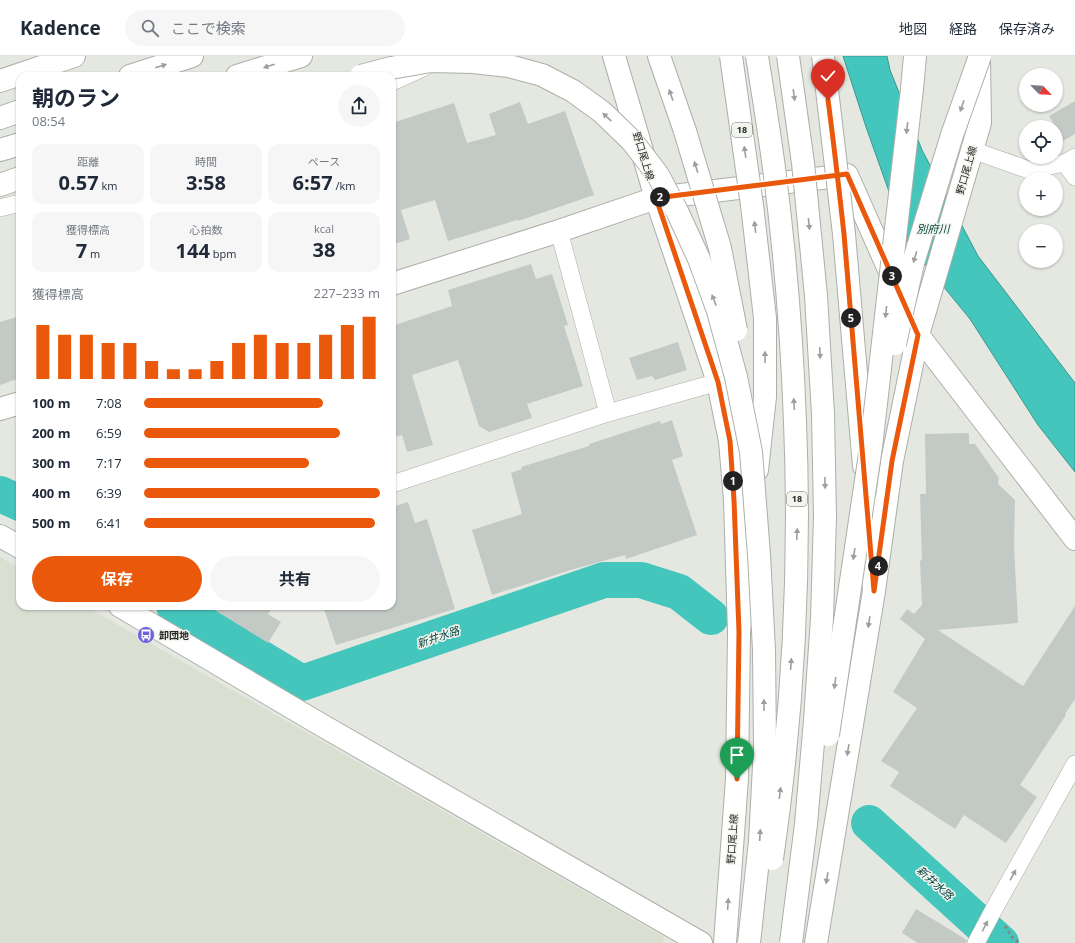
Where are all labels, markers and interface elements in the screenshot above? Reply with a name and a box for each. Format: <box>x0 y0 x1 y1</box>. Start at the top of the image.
search box <box>125 10 405 46</box>
text: Kadence <box>20 15 101 41</box>
icon: search <box>139 17 161 39</box>
text: ここで検索 <box>171 18 246 38</box>
text: 地図 <box>899 19 927 38</box>
text: 経路 <box>949 19 977 38</box>
text: 保存済み <box>999 19 1055 38</box>
pin <box>811 59 845 100</box>
one-way arrow <box>155 63 167 69</box>
one-way arrow <box>263 63 275 69</box>
icon: check <box>817 65 839 87</box>
north arrow <box>1019 68 1063 112</box>
map controls <box>1019 68 1063 268</box>
text: 朝のラン <box>32 82 120 112</box>
button: share <box>338 85 380 127</box>
one-way arrow <box>668 88 674 100</box>
one-way arrow <box>791 89 797 101</box>
one-way arrow <box>959 100 965 112</box>
text: 08:54 <box>32 112 65 130</box>
one-way arrow <box>602 112 612 122</box>
button: locate <box>1019 120 1063 164</box>
one-way arrow <box>904 122 910 134</box>
road number: 18 <box>732 123 752 137</box>
street label: 野口尾上線 <box>630 130 658 182</box>
street label: 野口尾上線 <box>952 144 980 196</box>
one-way arrow <box>742 146 748 158</box>
text: 距離 <box>77 154 99 169</box>
text: 時間 <box>195 154 217 169</box>
text: ペース <box>308 154 340 169</box>
one-way arrow <box>693 161 699 173</box>
text: 0.57 <box>59 169 99 196</box>
text: 3:58 <box>186 169 226 196</box>
text: 6:57 <box>293 169 333 196</box>
button: + <box>1019 172 1063 216</box>
text: km <box>99 178 117 193</box>
text: /km <box>333 178 355 193</box>
pin: 2 <box>650 187 670 207</box>
text: 2 <box>657 189 663 204</box>
one-way arrow <box>806 218 813 230</box>
text: kcal <box>314 221 334 236</box>
one-way arrow <box>752 221 758 233</box>
water label: 別府川 <box>917 221 950 236</box>
text: 獲得標高 <box>66 222 110 237</box>
text: 心拍数 <box>190 222 223 237</box>
button: − <box>1019 224 1063 268</box>
text: 38 <box>313 236 335 263</box>
text: 7 <box>76 237 87 264</box>
text: 144 <box>176 237 210 264</box>
text: m <box>87 246 100 261</box>
text: bpm <box>210 246 236 261</box>
one-way arrow <box>912 251 918 263</box>
pin: 3 <box>882 266 902 286</box>
text: 3 <box>889 268 895 283</box>
text: 227–233 m <box>313 284 380 302</box>
text: 獲得標高 <box>32 285 84 303</box>
one-way arrow <box>710 293 716 305</box>
one-way arrow <box>883 306 889 318</box>
pin: 5 <box>841 308 861 328</box>
text: 5 <box>848 310 854 325</box>
one-way arrow <box>816 347 823 359</box>
one-way arrow <box>762 350 768 363</box>
text: 100 m <box>32 394 70 412</box>
text: 7:08 <box>96 394 122 412</box>
one-way arrow <box>791 397 797 410</box>
text: 200 m <box>32 424 70 442</box>
text: 6:59 <box>96 424 122 442</box>
text: 300 m <box>32 454 70 472</box>
text: 7:17 <box>96 454 122 472</box>
pin: 1 <box>723 471 743 491</box>
text: 1 <box>730 473 736 488</box>
one-way arrow <box>822 477 828 490</box>
text: 400 m <box>32 484 70 502</box>
text: 6:39 <box>96 484 122 502</box>
road number: 18 <box>787 492 807 506</box>
text: 500 m <box>32 514 70 532</box>
text: 6:41 <box>96 514 122 532</box>
one-way arrow <box>794 527 800 540</box>
one-way arrow <box>851 548 857 560</box>
button: 保存 <box>32 556 202 602</box>
button: 共有 <box>210 556 380 602</box>
pin: 4 <box>868 556 888 576</box>
text: 4 <box>875 558 881 573</box>
one-way arrow <box>866 616 872 628</box>
water label: 新井水路 <box>415 622 462 651</box>
bus stop icon: 卸団地 <box>136 625 156 645</box>
place label: 卸団地 <box>159 628 189 642</box>
one-way arrow <box>788 658 795 670</box>
one-way arrow <box>832 677 838 689</box>
one-way arrow <box>761 698 767 711</box>
pin <box>720 738 754 779</box>
icon: arrive <box>726 744 748 766</box>
one-way arrow <box>845 744 851 756</box>
one-way arrow <box>777 787 783 799</box>
street label: 野口尾上線 <box>723 814 741 864</box>
one-way arrow <box>757 828 763 841</box>
water label: 新井水路 <box>914 862 957 904</box>
one-way arrow <box>1009 870 1016 881</box>
one-way arrow <box>824 872 830 884</box>
one-way arrow <box>724 898 731 910</box>
one-way arrow <box>982 920 988 932</box>

